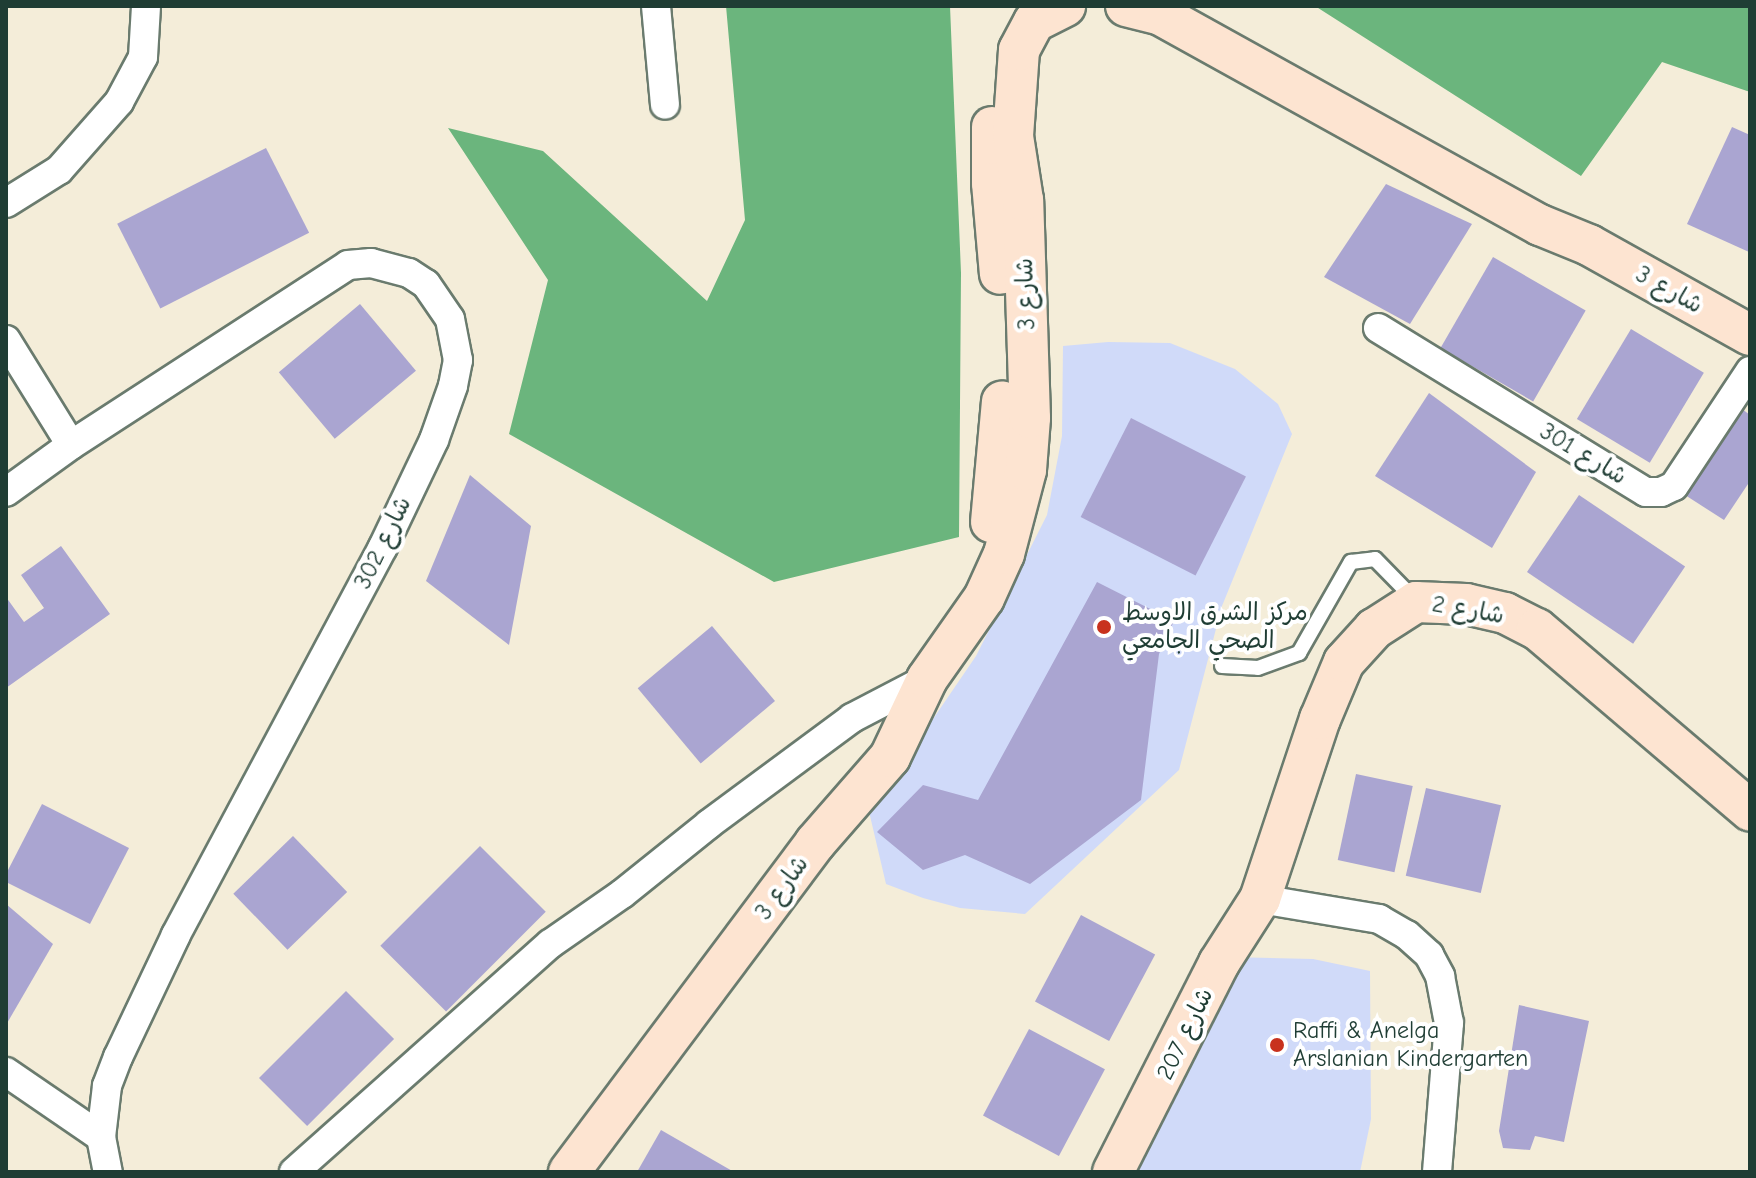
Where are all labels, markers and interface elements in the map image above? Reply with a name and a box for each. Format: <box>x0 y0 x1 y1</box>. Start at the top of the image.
street label: شارع 3 <box>1010 257 1042 331</box>
street label: شارع 3 <box>1630 260 1708 320</box>
street label: شارع 301 <box>1534 417 1632 491</box>
street label: شارع 302 <box>348 492 418 594</box>
street label: شارع 2 <box>1430 590 1506 630</box>
place label: مركز الشرق الاوسط الصحي الجامعي <box>1122 599 1308 655</box>
marker: مركز الشرق الاوسط الصحي الجامعي <box>1093 616 1115 638</box>
street label: شارع 3 <box>749 850 815 926</box>
street label: شارع 207 <box>1150 983 1220 1085</box>
place label: Raffi & Anelga Arslanian Kindergarten <box>1293 1017 1528 1073</box>
marker: Raffi & Anelga Arslanian Kindergarten <box>1268 1036 1286 1054</box>

